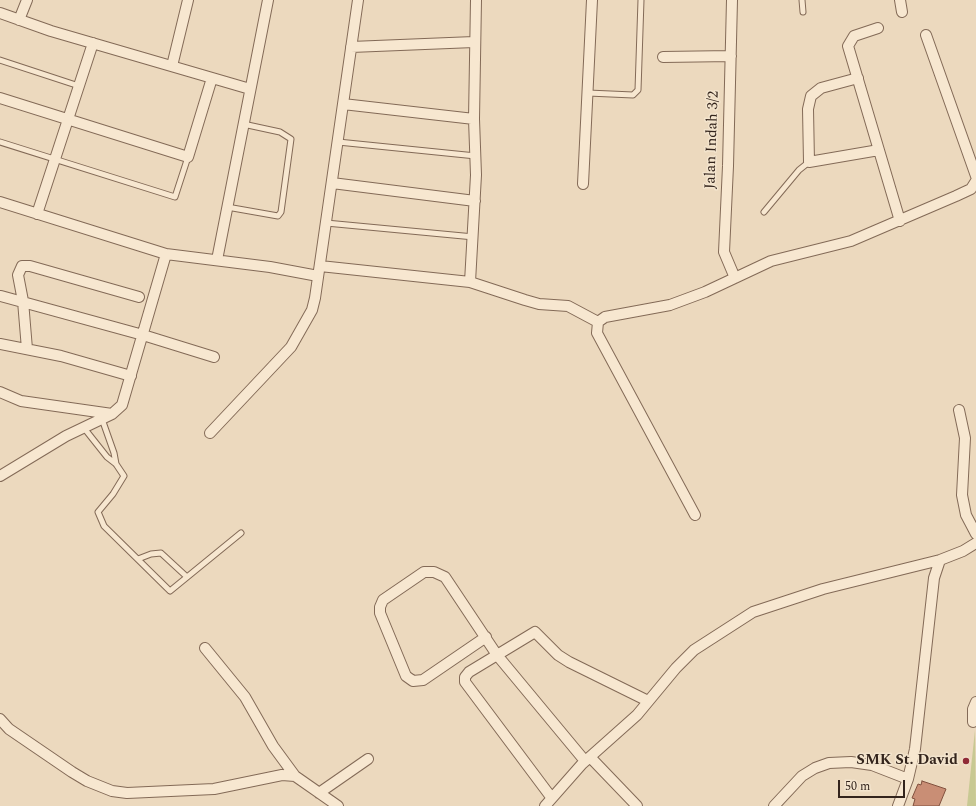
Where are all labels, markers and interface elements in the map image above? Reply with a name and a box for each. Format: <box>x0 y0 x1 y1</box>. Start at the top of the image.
street label: Jalan Indah 3/2 <box>702 91 724 189</box>
place label: SMK St. David <box>856 752 958 770</box>
marker: SMK St. David <box>961 756 971 766</box>
scale bar <box>840 772 907 798</box>
text: 50 m <box>845 777 870 796</box>

